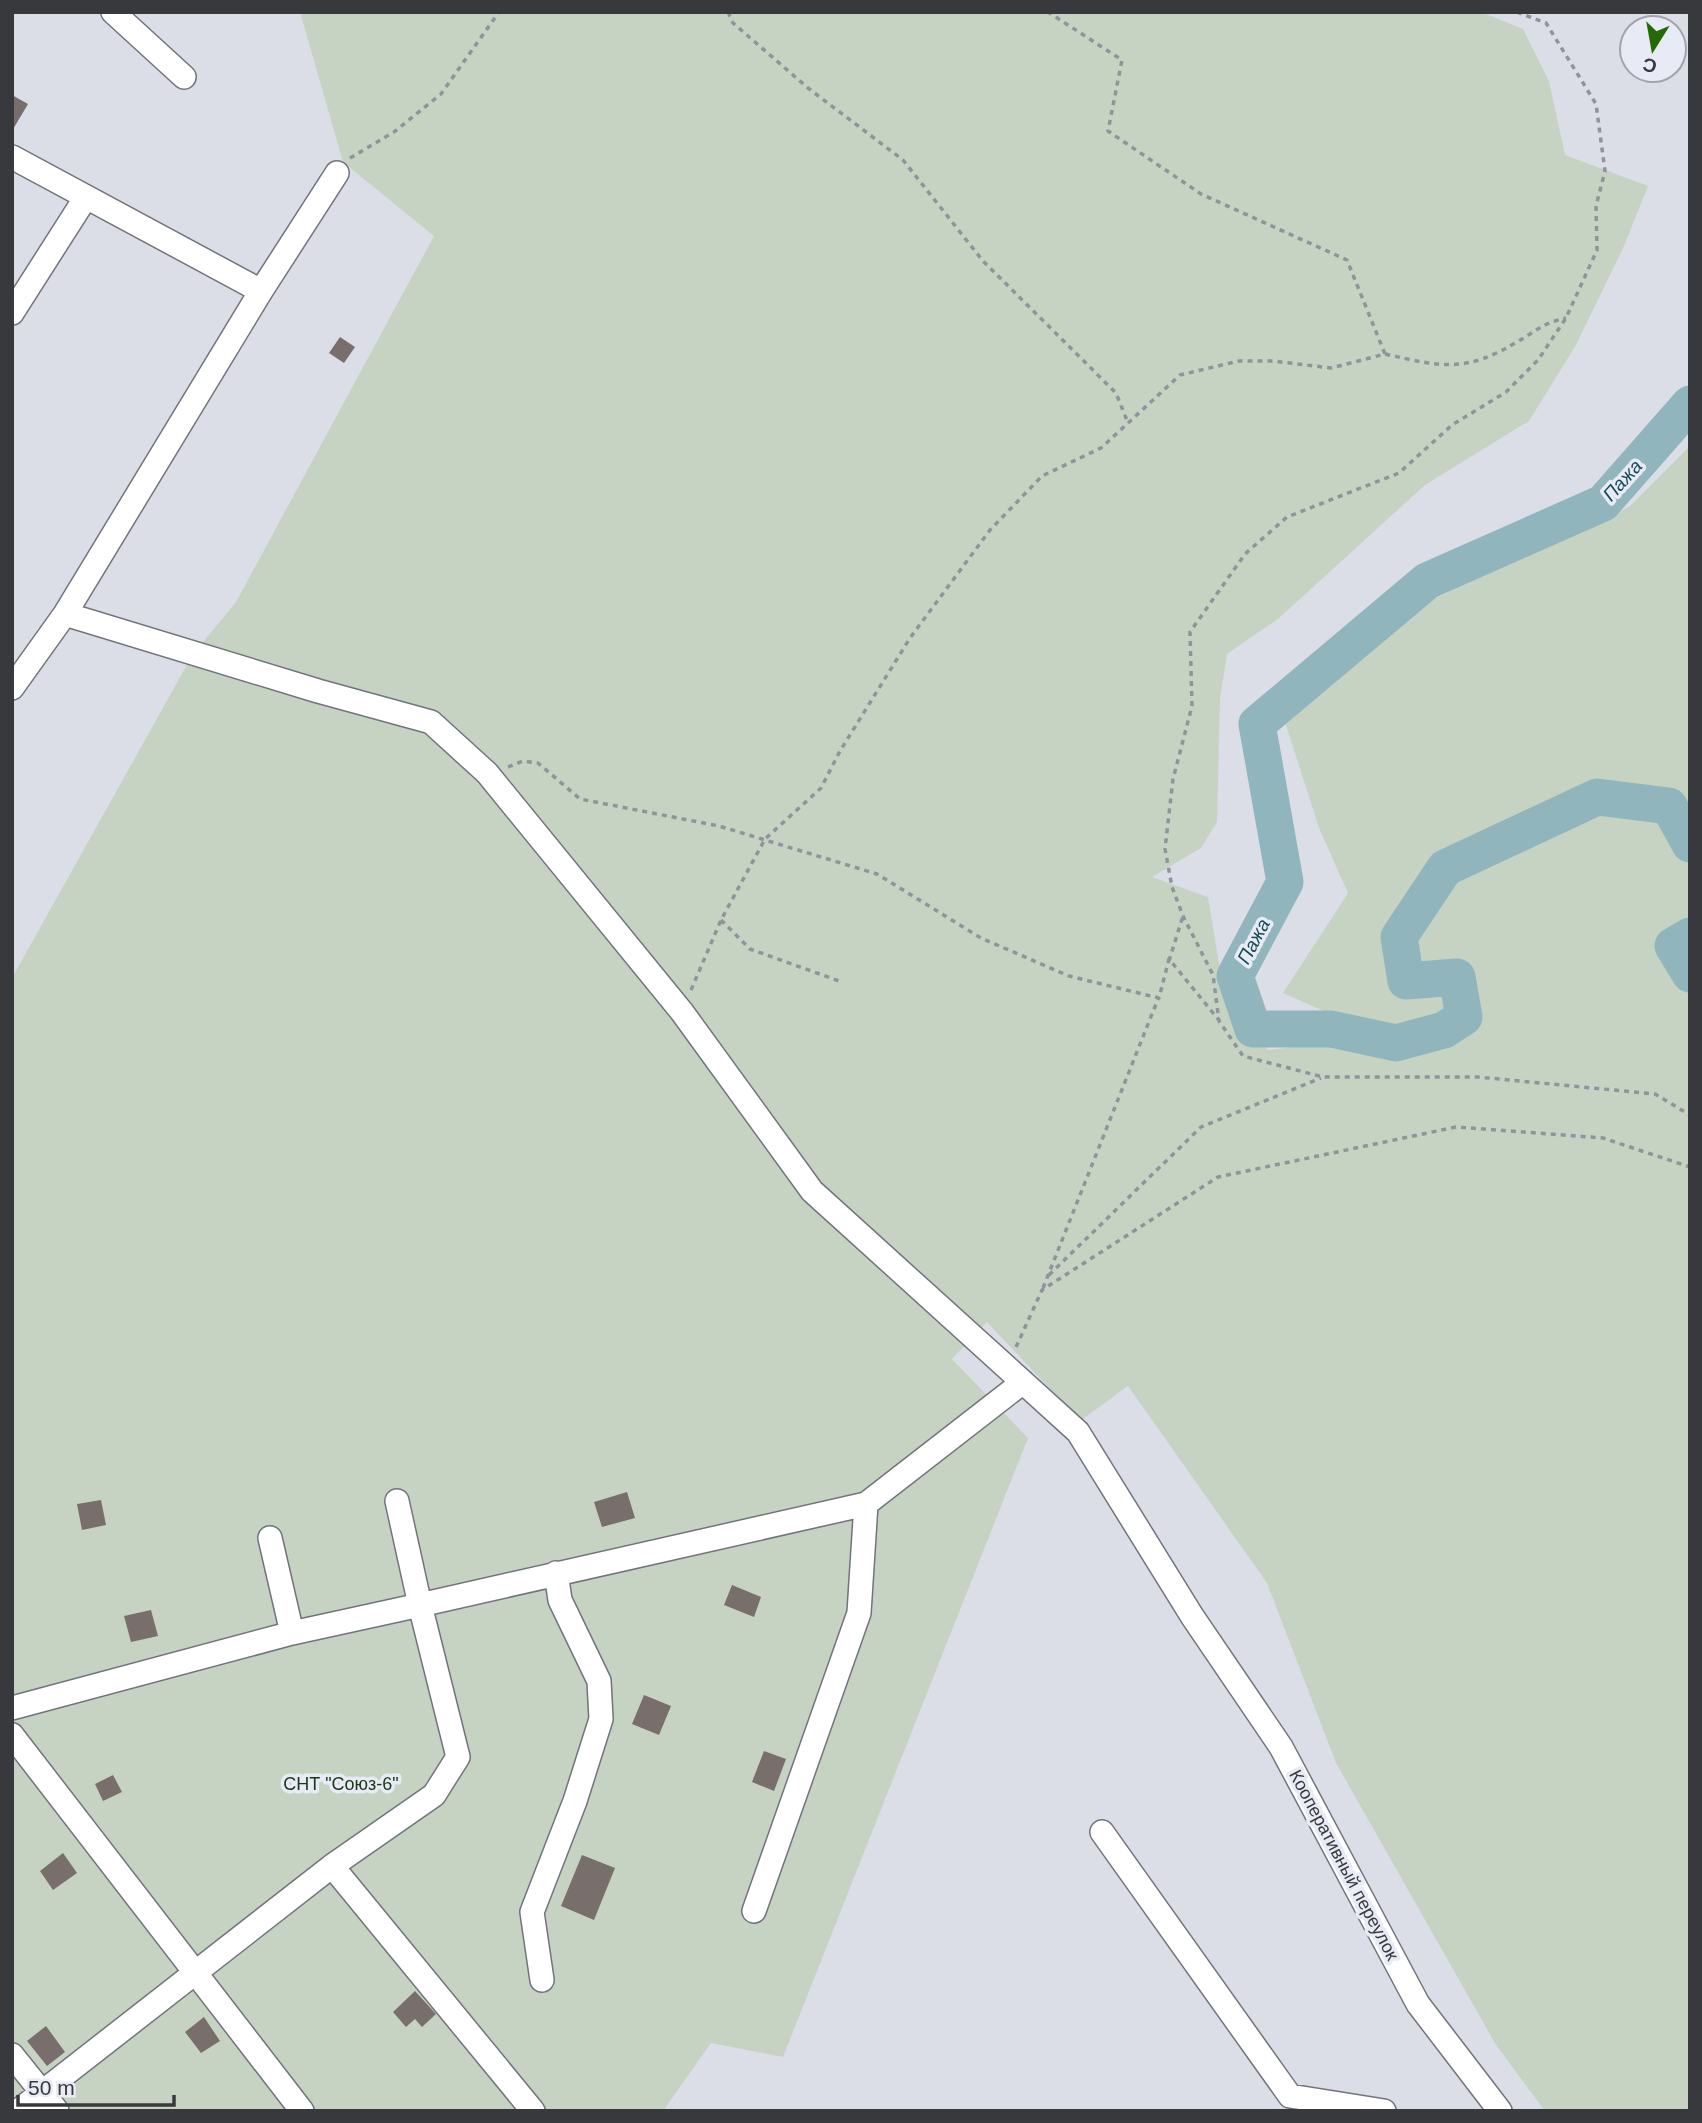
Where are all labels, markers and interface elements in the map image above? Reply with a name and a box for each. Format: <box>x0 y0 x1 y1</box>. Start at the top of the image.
north arrow <box>1618 14 1688 84</box>
text: С <box>1641 54 1659 77</box>
water label: Пажа <box>1599 455 1646 505</box>
water label: Пажа <box>1233 915 1274 967</box>
street label: Кооперативный переулок <box>1285 1767 1403 1964</box>
park label: СНТ "Союз-6" <box>283 1774 399 1794</box>
scale bar <box>18 2064 173 2108</box>
text: 50 m <box>28 2076 75 2099</box>

